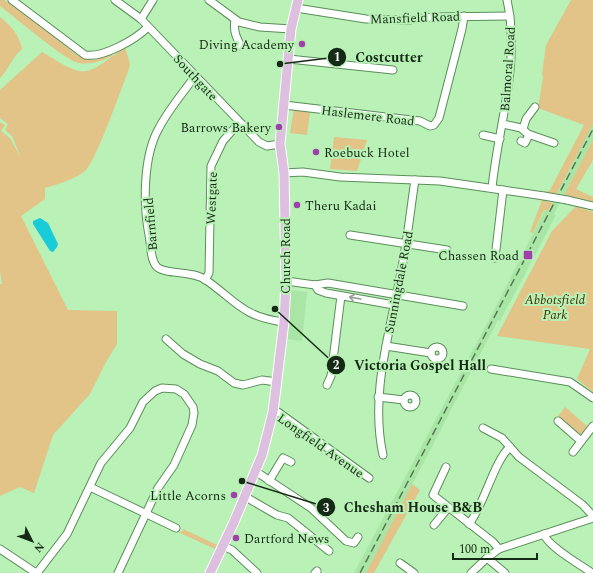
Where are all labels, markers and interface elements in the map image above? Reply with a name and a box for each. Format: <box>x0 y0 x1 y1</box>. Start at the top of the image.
street label: Mansfield Road <box>369 6 461 30</box>
street label: Balmoral Road <box>495 26 521 112</box>
place label: Diving Academy <box>199 35 295 55</box>
marker: Diving Academy <box>297 39 307 49</box>
callout: Costcutter <box>327 44 431 70</box>
text: Costcutter <box>355 47 423 68</box>
text: 1 <box>334 48 340 67</box>
street label: Southgate <box>168 50 222 106</box>
street label: Haslemere Road <box>320 100 416 132</box>
place label: Barrows Bakery <box>181 118 272 138</box>
marker: Barrows Bakery <box>274 122 284 132</box>
place label: Roebuck Hotel <box>324 143 410 163</box>
marker: Roebuck Hotel <box>311 147 321 157</box>
street label: Westgate <box>201 171 223 225</box>
street label: Barnfield <box>139 196 163 251</box>
place label: Theru Kadai <box>305 196 376 216</box>
marker: Theru Kadai <box>292 200 302 210</box>
street label: Church Road <box>276 218 296 294</box>
street label: Sunningdale Road <box>379 229 419 335</box>
place label: Chassen Road <box>438 246 519 266</box>
marker: Chassen Road <box>522 249 534 261</box>
park label: Abbotsfield Park <box>524 290 586 325</box>
one-way arrow <box>349 294 362 302</box>
callout: Victoria Gospel Hall <box>326 352 494 378</box>
text: Victoria Gospel Hall <box>354 355 487 376</box>
text: 2 <box>333 356 340 375</box>
street label: Longfield Avenue <box>273 408 368 483</box>
place label: Little Acorns <box>150 486 226 506</box>
marker: Little Acorns <box>229 490 239 500</box>
callout: Chesham House B&B <box>316 494 490 520</box>
text: Chesham House B&B <box>344 497 482 518</box>
text: 3 <box>323 499 330 518</box>
north arrow <box>12 521 52 561</box>
place label: Dartford News <box>244 529 329 549</box>
marker: Dartford News <box>231 533 241 543</box>
scale bar <box>453 535 537 561</box>
text: N <box>30 538 48 556</box>
text: 100 m <box>459 540 490 559</box>

